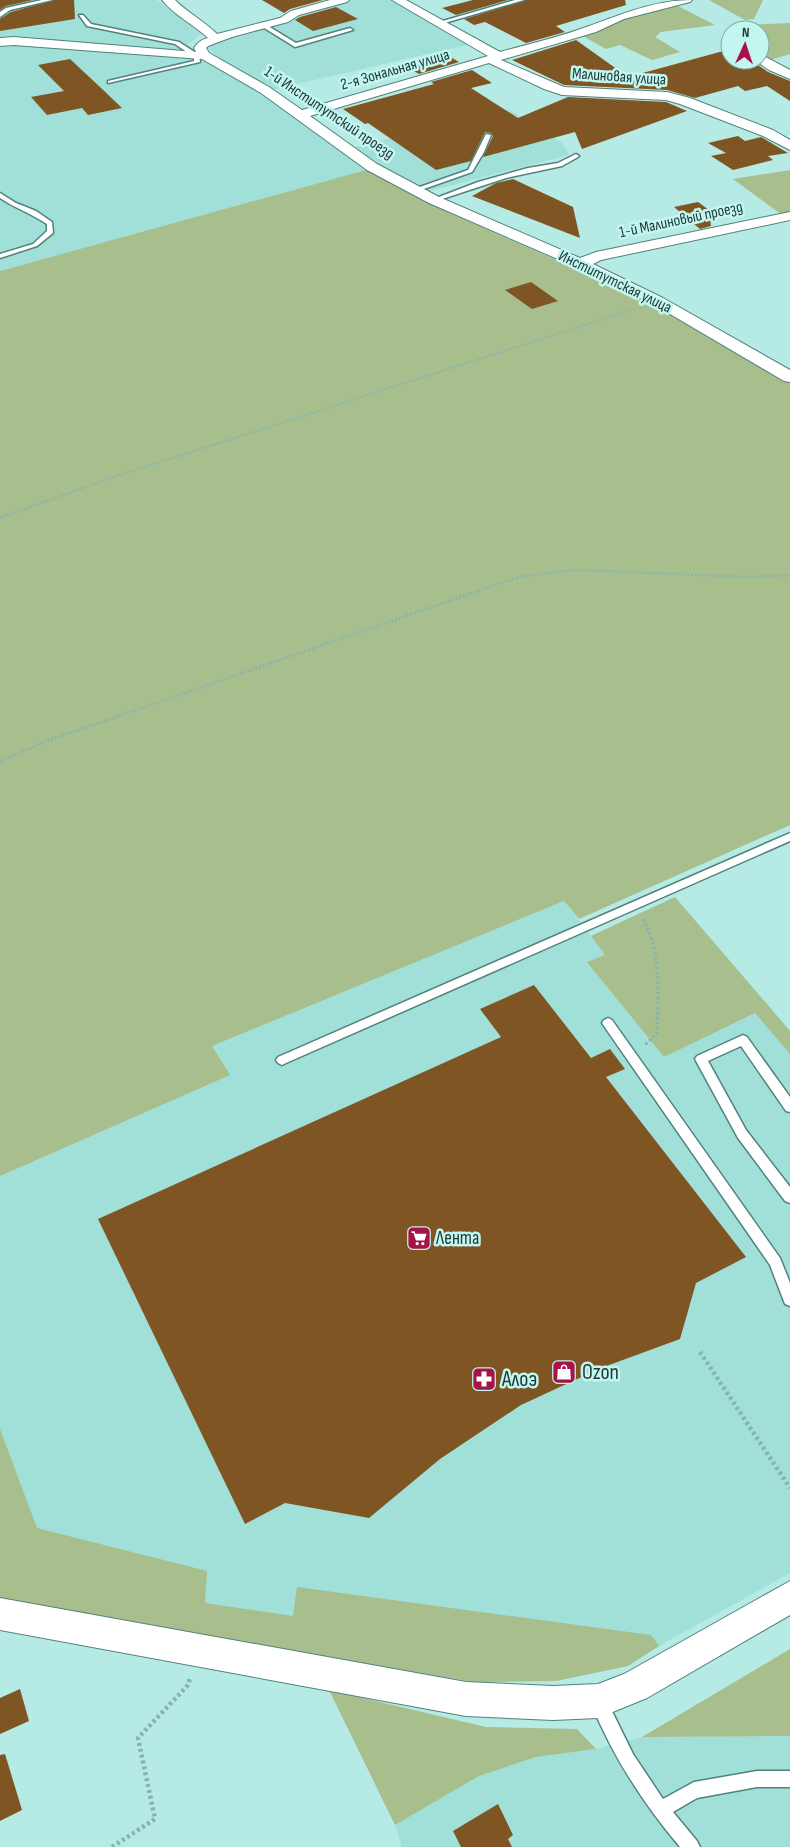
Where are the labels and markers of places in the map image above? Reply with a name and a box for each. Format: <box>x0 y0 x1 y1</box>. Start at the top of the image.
supermarket icon: Лента <box>406 1225 432 1251</box>
place label: Лента <box>435 1227 479 1250</box>
shop icon: Ozon <box>551 1359 577 1385</box>
place label: Ozon <box>582 1359 619 1386</box>
pharmacy icon: Алоэ <box>471 1366 497 1392</box>
place label: Алоэ <box>501 1366 537 1393</box>

